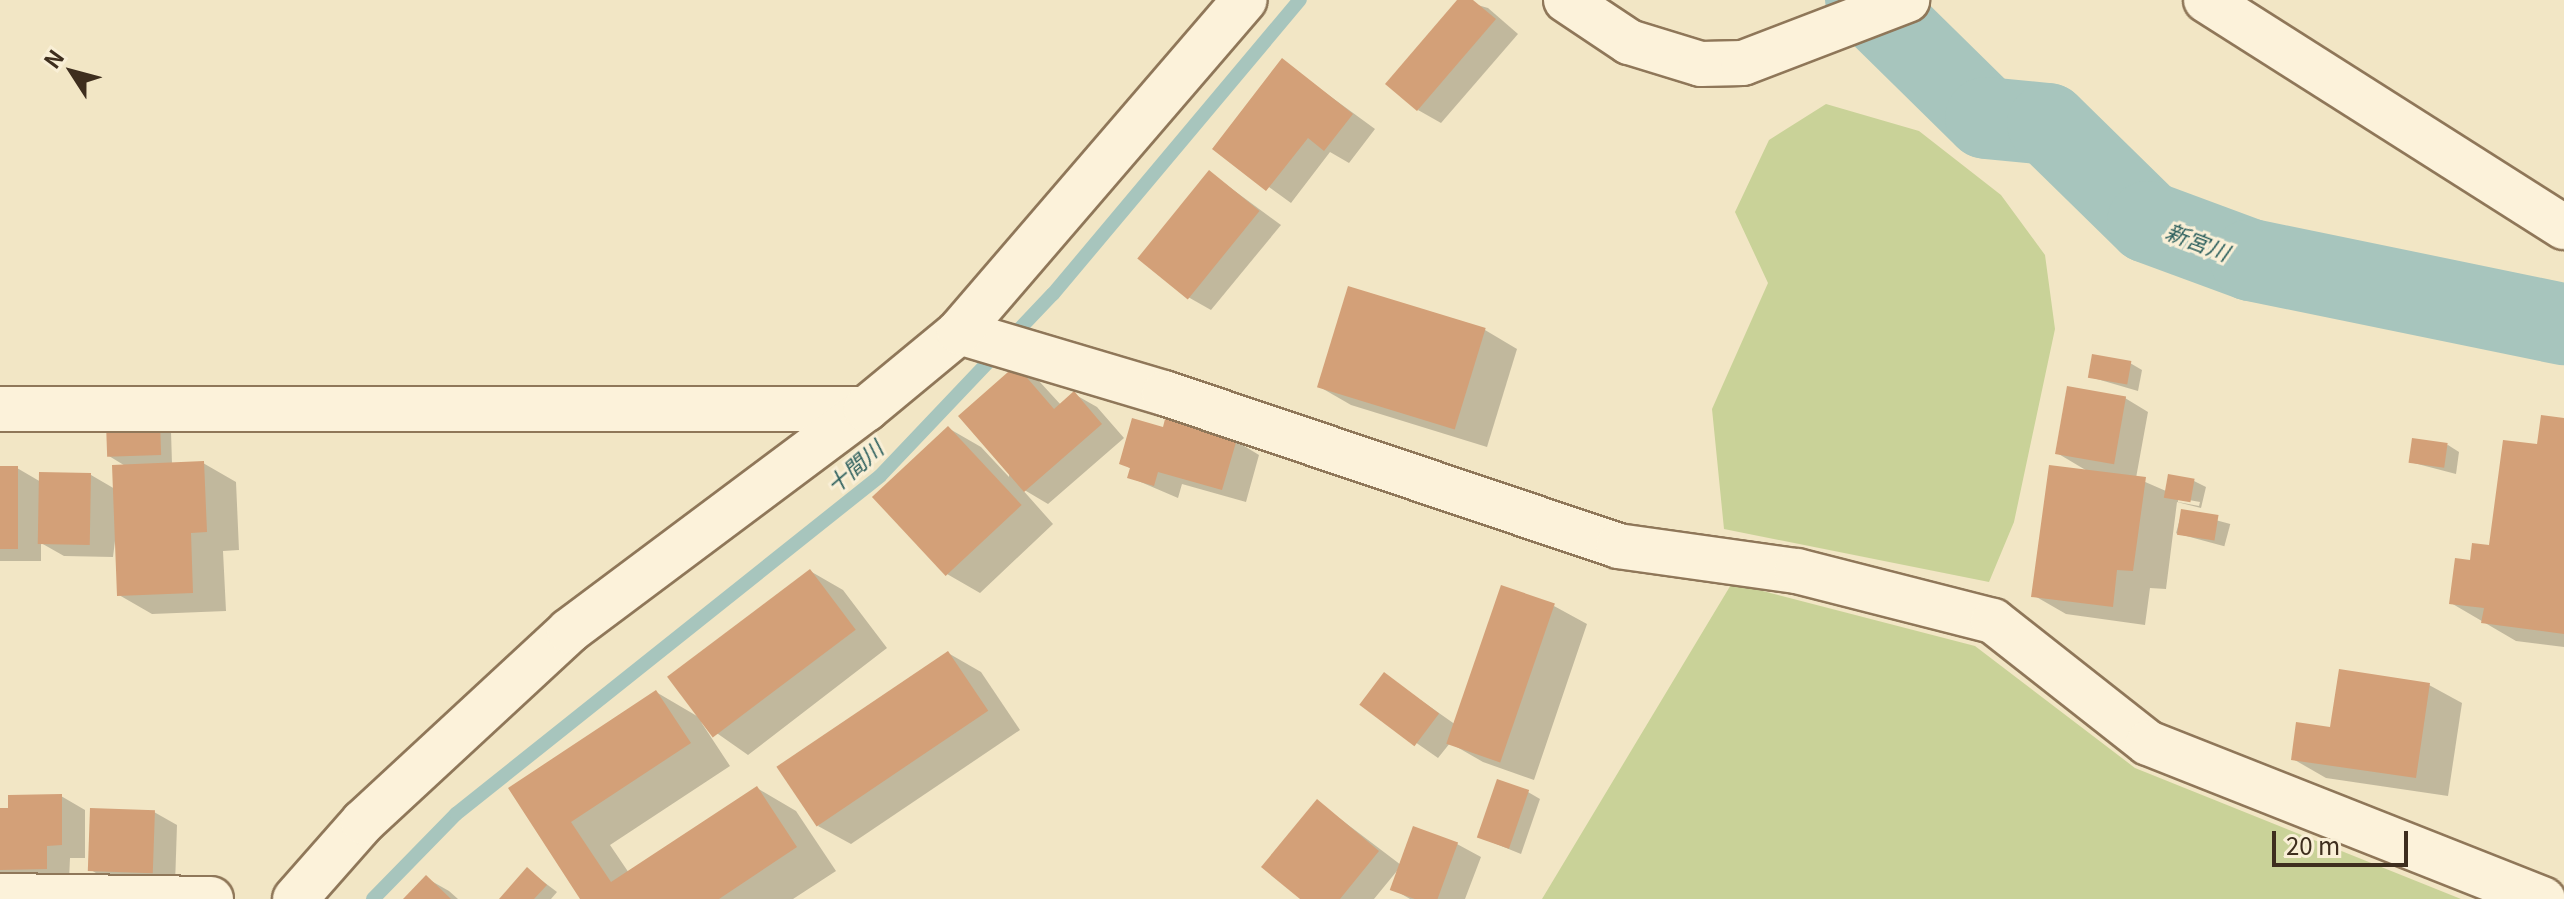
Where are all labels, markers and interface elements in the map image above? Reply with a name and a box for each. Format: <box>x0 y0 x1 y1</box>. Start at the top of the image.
north arrow <box>32 32 112 112</box>
text: N <box>35 42 70 74</box>
water label: 新宮川 <box>2162 217 2234 265</box>
water label: 十間川 <box>820 434 888 498</box>
scale bar <box>2276 815 2412 865</box>
text: 20 m <box>2286 827 2340 862</box>

